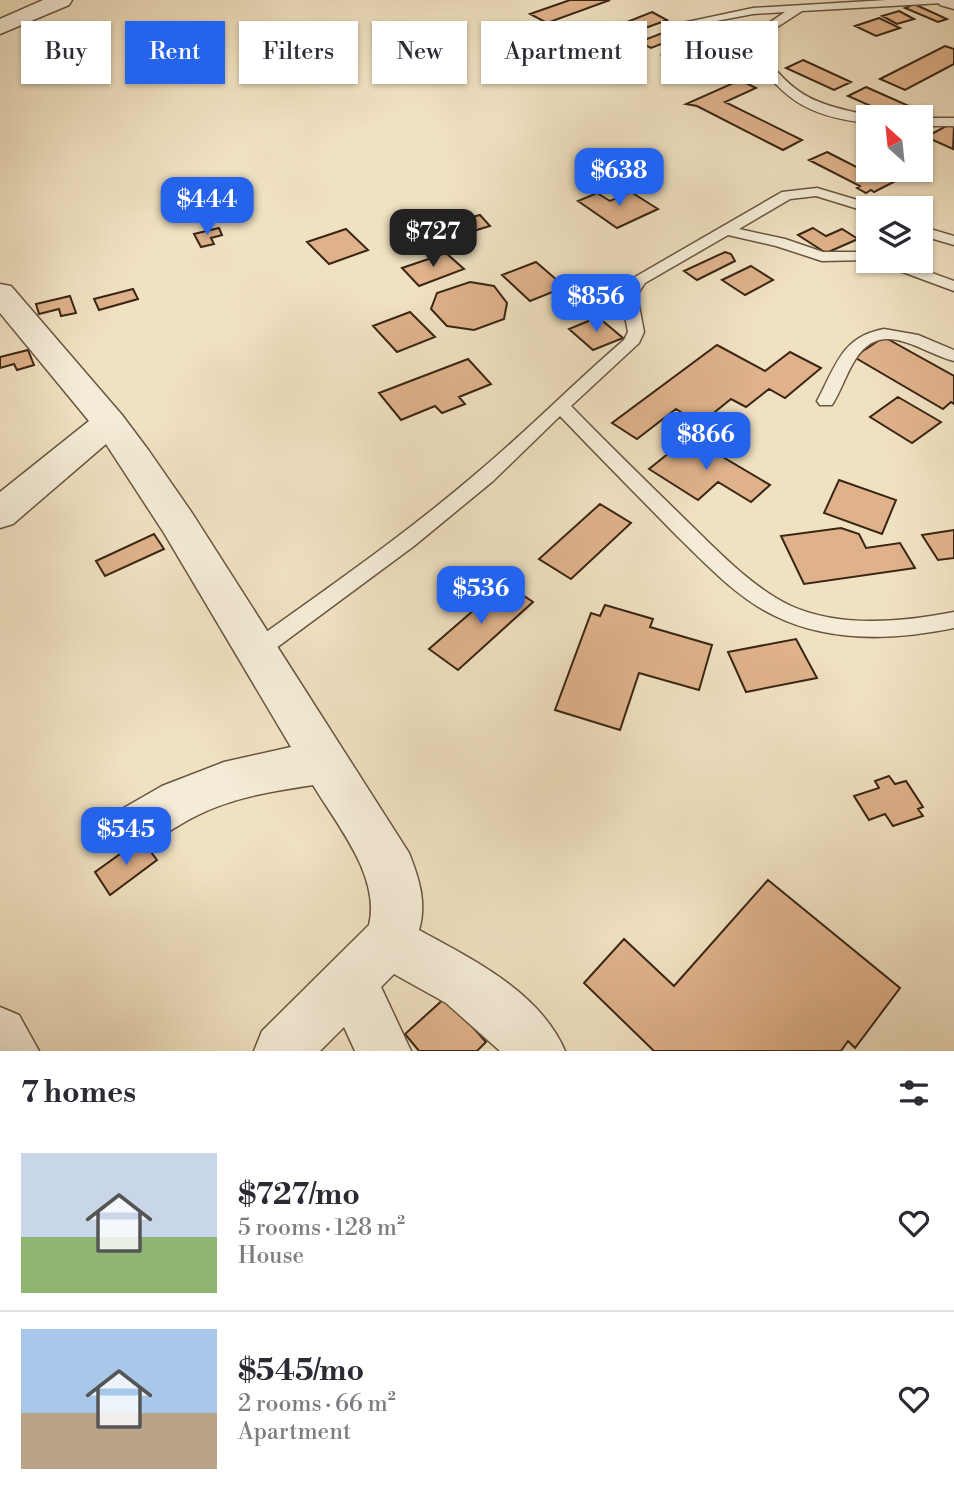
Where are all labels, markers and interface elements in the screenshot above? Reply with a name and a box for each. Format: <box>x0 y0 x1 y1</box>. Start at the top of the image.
chip: Buy <box>21 21 111 84</box>
chip: Rent <box>125 21 225 84</box>
chip: Filters <box>239 21 358 84</box>
chip: New <box>372 21 467 84</box>
chip: Apartment <box>481 21 647 84</box>
chip: House <box>661 21 778 84</box>
north arrow <box>856 105 933 182</box>
map controls <box>856 105 933 273</box>
pin: $638 <box>578 148 660 208</box>
text: $638 <box>591 157 647 185</box>
pin: $444 <box>166 177 248 237</box>
text: $444 <box>177 186 237 214</box>
button: layers <box>856 196 933 273</box>
pin: $727 <box>392 210 474 269</box>
text: $727 <box>406 218 460 246</box>
pin: $856 <box>555 274 637 334</box>
text: $856 <box>567 283 625 311</box>
pin: $866 <box>665 412 747 472</box>
text: $866 <box>677 421 735 449</box>
pin: $536 <box>440 566 522 626</box>
text: $536 <box>453 575 509 603</box>
pin: $545 <box>85 808 167 867</box>
text: $545 <box>97 816 155 844</box>
text: 7 homes <box>21 1074 136 1112</box>
icon: filters <box>895 1074 933 1112</box>
text: $727/mo <box>238 1176 360 1214</box>
icon: home <box>77 1181 161 1265</box>
icon: heart <box>895 1204 933 1242</box>
text: 5 rooms · 128 m² <box>238 1214 405 1242</box>
text: House <box>238 1242 304 1270</box>
text: $545/mo <box>238 1352 364 1390</box>
icon: home <box>77 1357 161 1441</box>
icon: heart <box>895 1380 933 1418</box>
text: 2 rooms · 66 m² <box>238 1390 396 1418</box>
text: Apartment <box>238 1418 351 1446</box>

